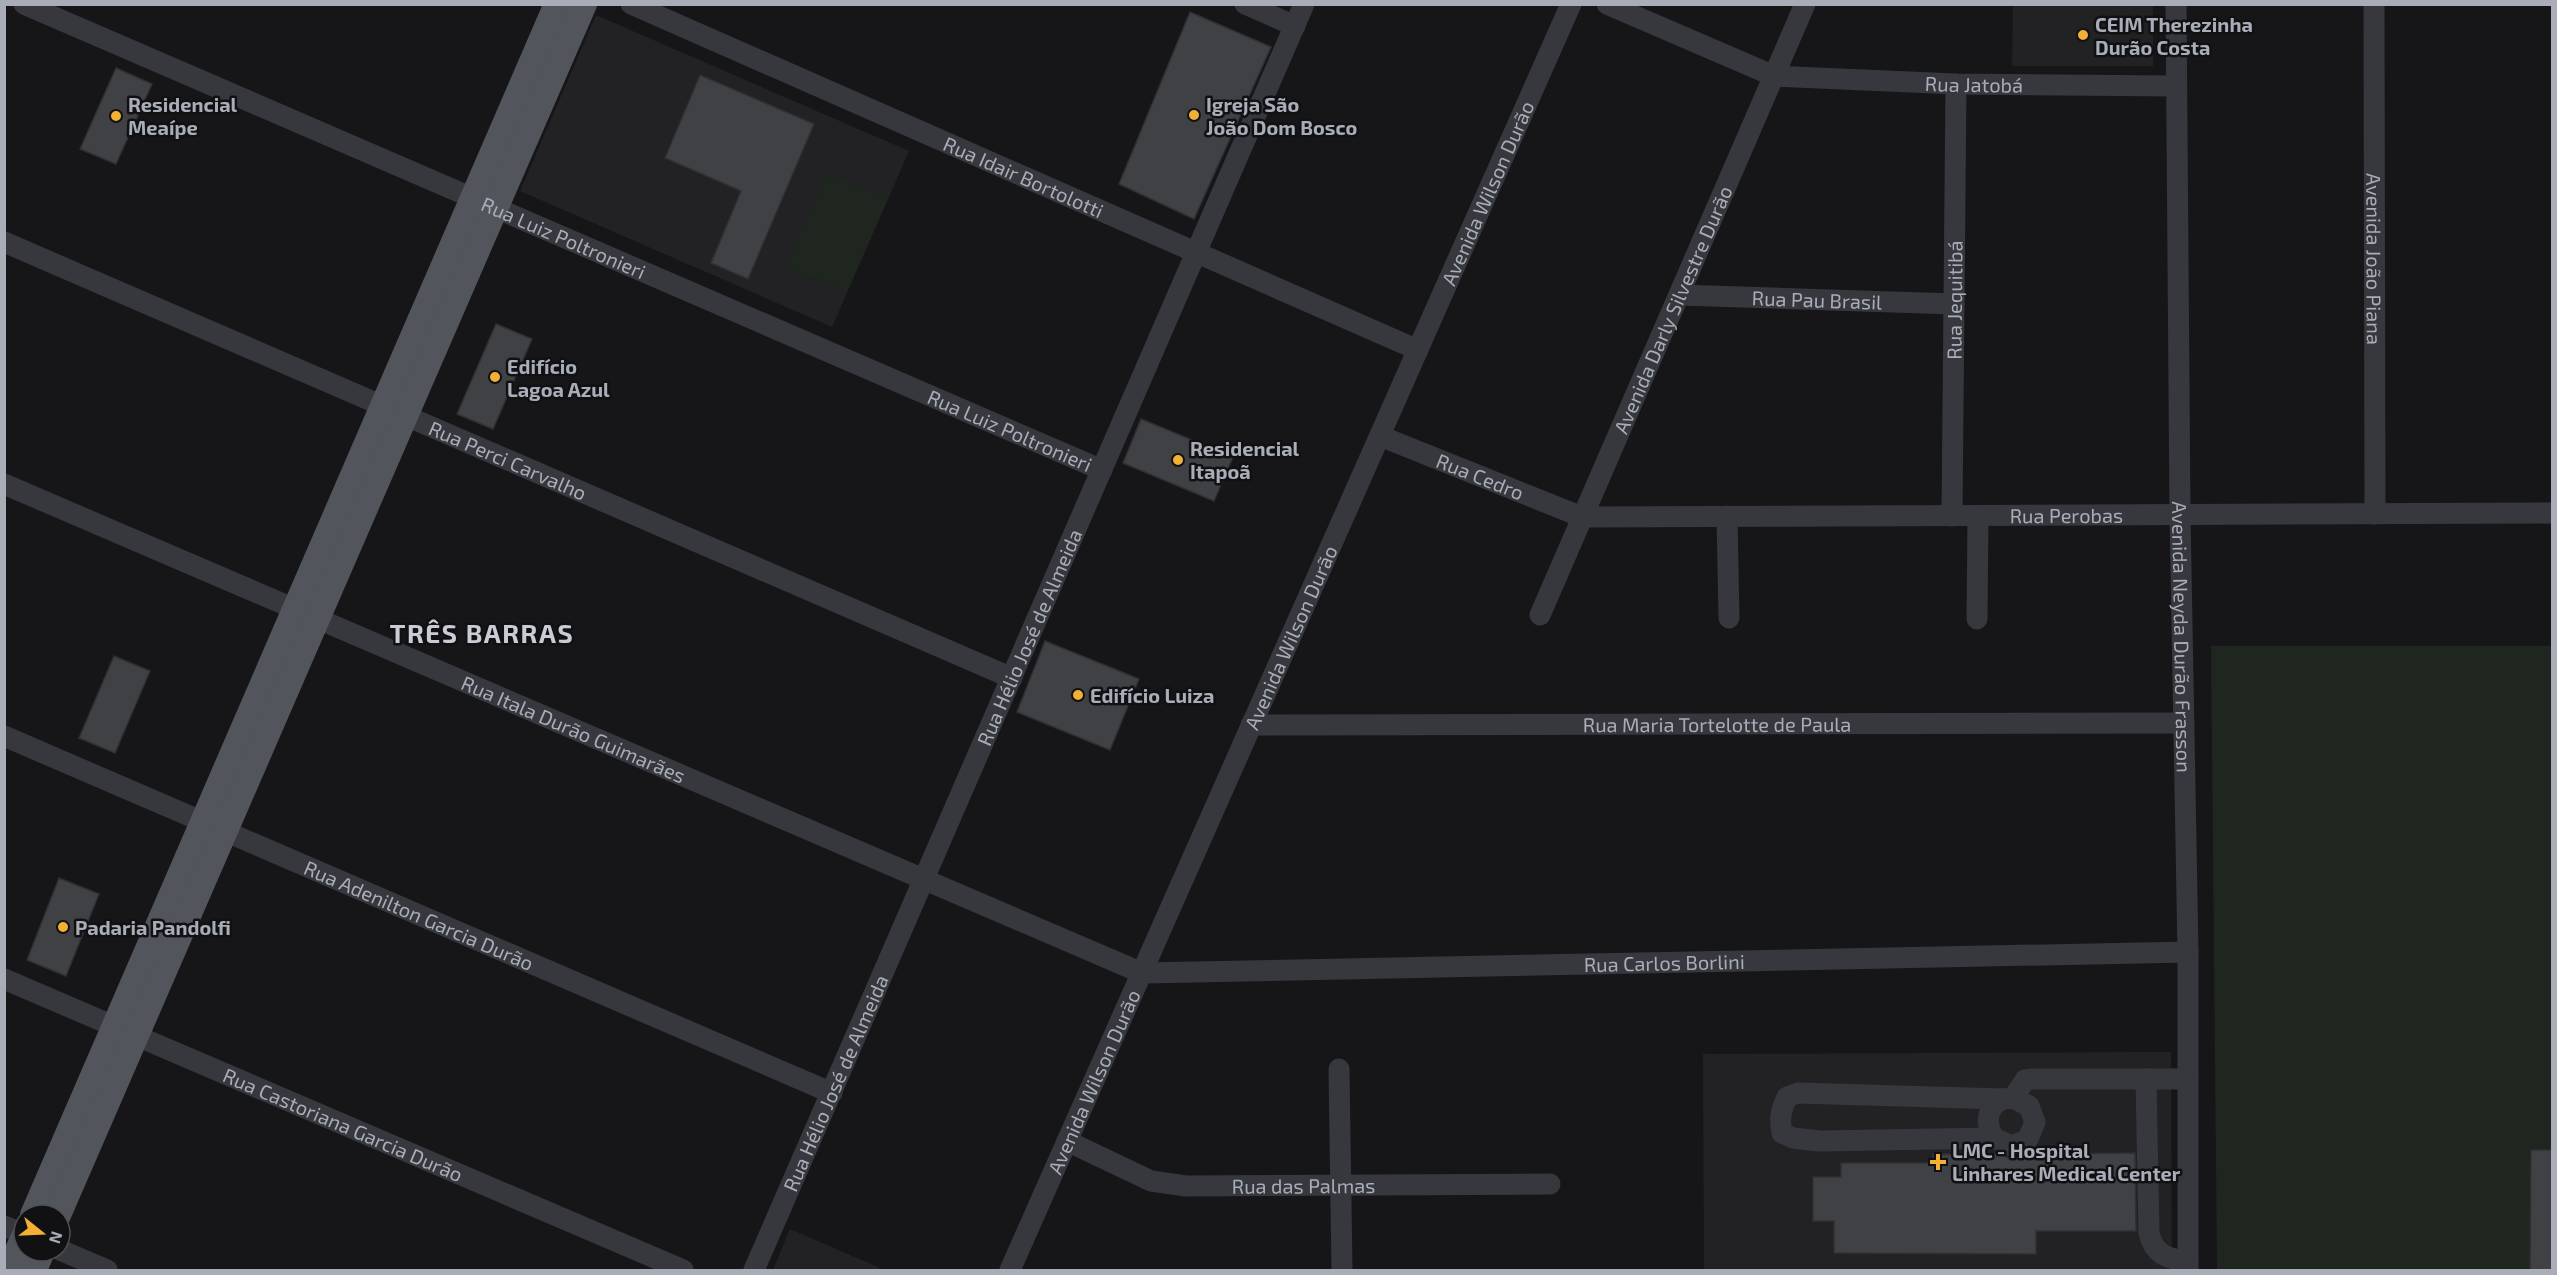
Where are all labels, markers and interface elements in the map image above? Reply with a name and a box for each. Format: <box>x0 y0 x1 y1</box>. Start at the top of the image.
place label: CEIM Therezinha Durão Costa <box>2095 12 2253 59</box>
marker: CEIM Therezinha Durão Costa <box>2076 28 2090 42</box>
street label: Rua Jatobá <box>1924 71 2023 97</box>
place label: Residencial Meaípe <box>128 92 238 139</box>
place label: Igreja São João Dom Bosco <box>1206 92 1357 139</box>
street label: Avenida Wilson Durão <box>1436 97 1539 289</box>
marker: Igreja São João Dom Bosco <box>1187 108 1201 122</box>
marker: Residencial Meaípe <box>109 109 123 123</box>
street label: Rua Idair Bortolotti <box>940 131 1107 222</box>
street label: Avenida João Piana <box>2362 173 2387 345</box>
street label: Avenida Darly Silvestre Durão <box>1608 182 1737 437</box>
street label: Rua Luiz Poltronieri <box>478 191 650 283</box>
street label: Rua Jequitibá <box>1941 240 1967 360</box>
street label: Rua Pau Brasil <box>1751 285 1883 314</box>
place label: Edifício Lagoa Azul <box>507 354 610 401</box>
marker: Edifício Lagoa Azul <box>488 370 502 384</box>
street label: Rua Luiz Poltronieri <box>924 384 1096 476</box>
street label: Rua Perci Carvalho <box>425 415 590 505</box>
place label: Residencial Itapoã <box>1190 436 1300 483</box>
street label: Rua Cedro <box>1433 448 1527 504</box>
marker: Residencial Itapoã <box>1171 453 1185 467</box>
street label: Avenida Neyda Durão Frasson <box>2168 501 2197 773</box>
street label: Rua Perobas <box>2010 503 2123 527</box>
street label: Rua Hélio José de Almeida <box>971 525 1086 749</box>
street label: Avenida Wilson Durão <box>1239 541 1342 733</box>
district label: TRÊS BARRAS <box>390 617 574 648</box>
street label: Rua Itala Durão Guimarães <box>458 670 689 787</box>
place label: Edifício Luiza <box>1090 683 1214 707</box>
marker: Edifício Luiza <box>1071 688 1085 702</box>
street label: Rua Maria Tortelotte de Paula <box>1583 712 1851 736</box>
street label: Rua Adenilton Garcia Durão <box>301 855 537 975</box>
place label: Padaria Pandolfi <box>75 915 231 939</box>
marker: Padaria Pandolfi <box>56 920 70 934</box>
street label: Rua Carlos Borlini <box>1584 949 1745 976</box>
street label: Rua Hélio José de Almeida <box>778 971 893 1195</box>
street label: Avenida Wilson Durão <box>1042 986 1145 1178</box>
street label: Rua Castoriana Garcia Durão <box>220 1062 467 1186</box>
place label: LMC - Hospital Linhares Medical Center <box>1952 1138 2181 1185</box>
marker: LMC - Hospital Linhares Medical Center <box>1929 1153 1947 1171</box>
street label: Rua das Palmas <box>1232 1173 1376 1198</box>
north arrow <box>12 1203 72 1263</box>
text: N <box>46 1229 68 1246</box>

